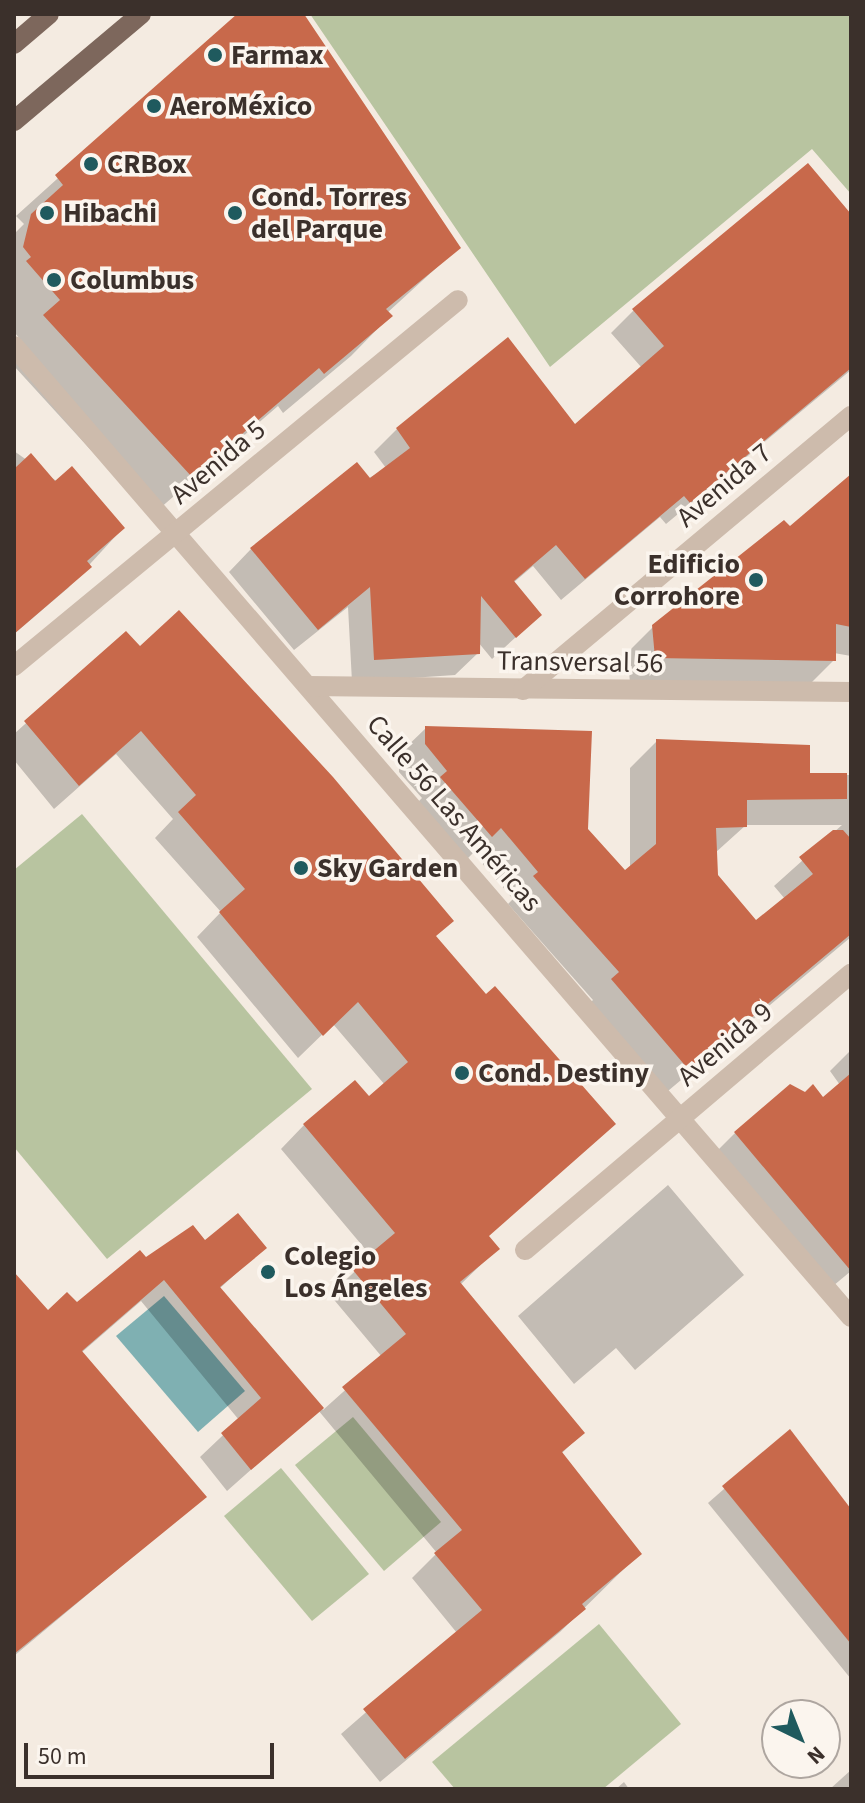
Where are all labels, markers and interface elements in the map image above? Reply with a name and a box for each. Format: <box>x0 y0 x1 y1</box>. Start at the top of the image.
place label: Farmax <box>231 38 324 72</box>
marker: Farmax <box>206 46 224 64</box>
place label: AeroMéxico <box>170 89 312 123</box>
marker: AeroMéxico <box>145 97 163 115</box>
place label: CRBox <box>107 147 187 181</box>
marker: CRBox <box>82 155 100 173</box>
place label: Cond. Torres del Parque <box>251 180 407 246</box>
place label: Hibachi <box>63 196 157 230</box>
marker: Hibachi <box>38 204 56 222</box>
marker: Cond. Torres del Parque <box>226 204 244 222</box>
place label: Columbus <box>70 263 194 297</box>
marker: Columbus <box>45 271 63 289</box>
street label: Avenida 5 <box>164 413 272 511</box>
street label: Avenida 7 <box>670 436 778 534</box>
place label: Edificio Corrohore <box>614 547 740 613</box>
marker: Edificio Corrohore <box>747 571 765 589</box>
street label: Transversal 56 <box>496 644 664 680</box>
street label: Calle 56 Las Américas <box>359 708 549 918</box>
place label: Sky Garden <box>317 851 458 885</box>
marker: Sky Garden <box>292 859 310 877</box>
street label: Avenida 9 <box>671 995 779 1093</box>
place label: Cond. Destiny <box>478 1056 649 1090</box>
marker: Cond. Destiny <box>453 1064 471 1082</box>
place label: Colegio Los Ángeles <box>284 1239 427 1305</box>
marker: Colegio Los Ángeles <box>259 1263 277 1281</box>
north arrow <box>761 1699 841 1779</box>
scale bar <box>28 1727 278 1777</box>
text: N <box>800 1738 832 1772</box>
text: 50 m <box>38 1739 87 1774</box>

